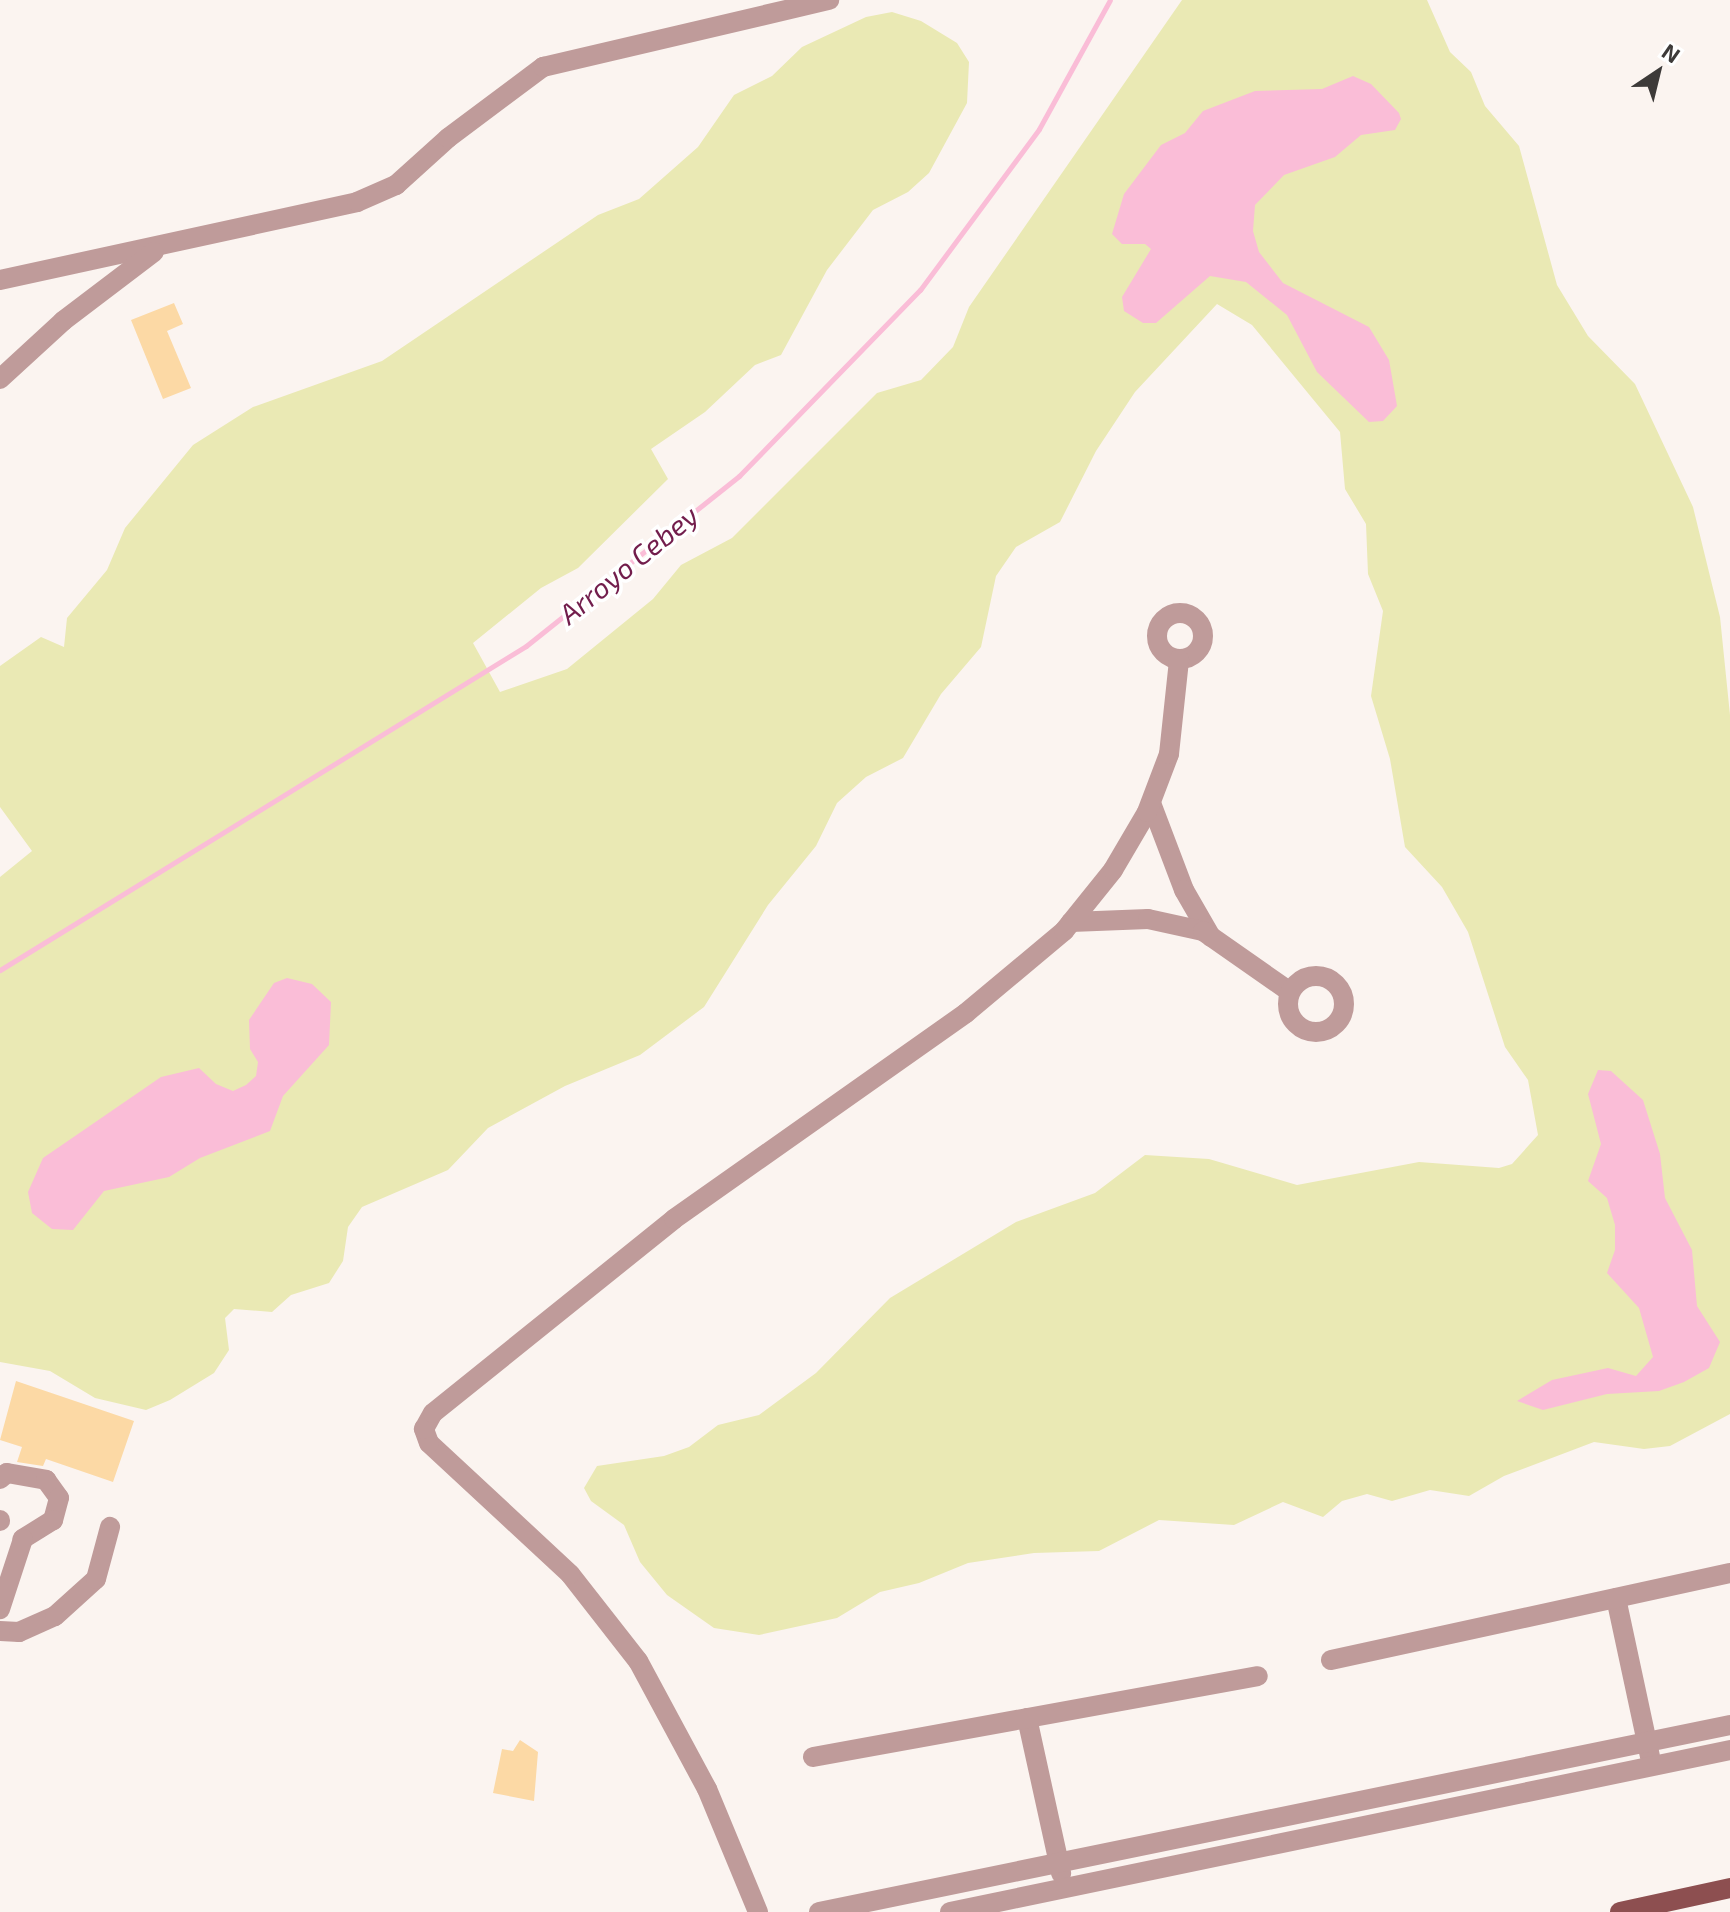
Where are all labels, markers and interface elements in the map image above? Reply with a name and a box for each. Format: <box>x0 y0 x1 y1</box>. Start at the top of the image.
north arrow <box>1618 32 1698 112</box>
text: N <box>1658 37 1686 68</box>
water label: Arroyo Cebey <box>552 498 704 630</box>

